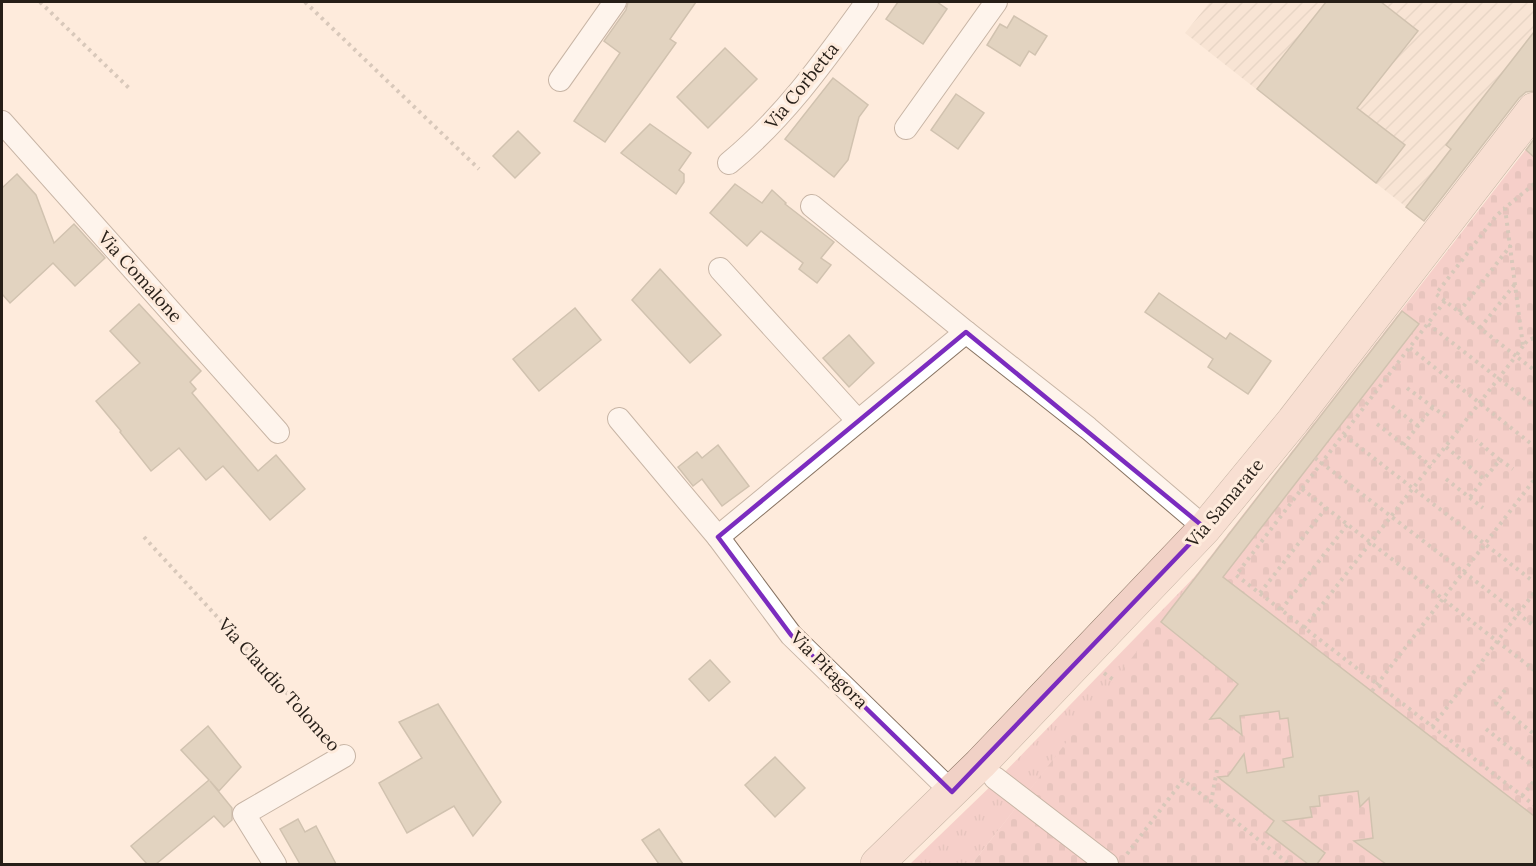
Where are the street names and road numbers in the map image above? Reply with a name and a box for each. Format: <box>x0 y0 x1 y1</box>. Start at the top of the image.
street label: Via Corbetta <box>759 38 844 134</box>
street label: Via Comalone <box>93 225 188 327</box>
street label: Via Samarate <box>1180 453 1269 553</box>
street label: Via Claudio Tolomeo <box>213 612 345 756</box>
street label: Via Pitagora <box>785 625 873 713</box>

